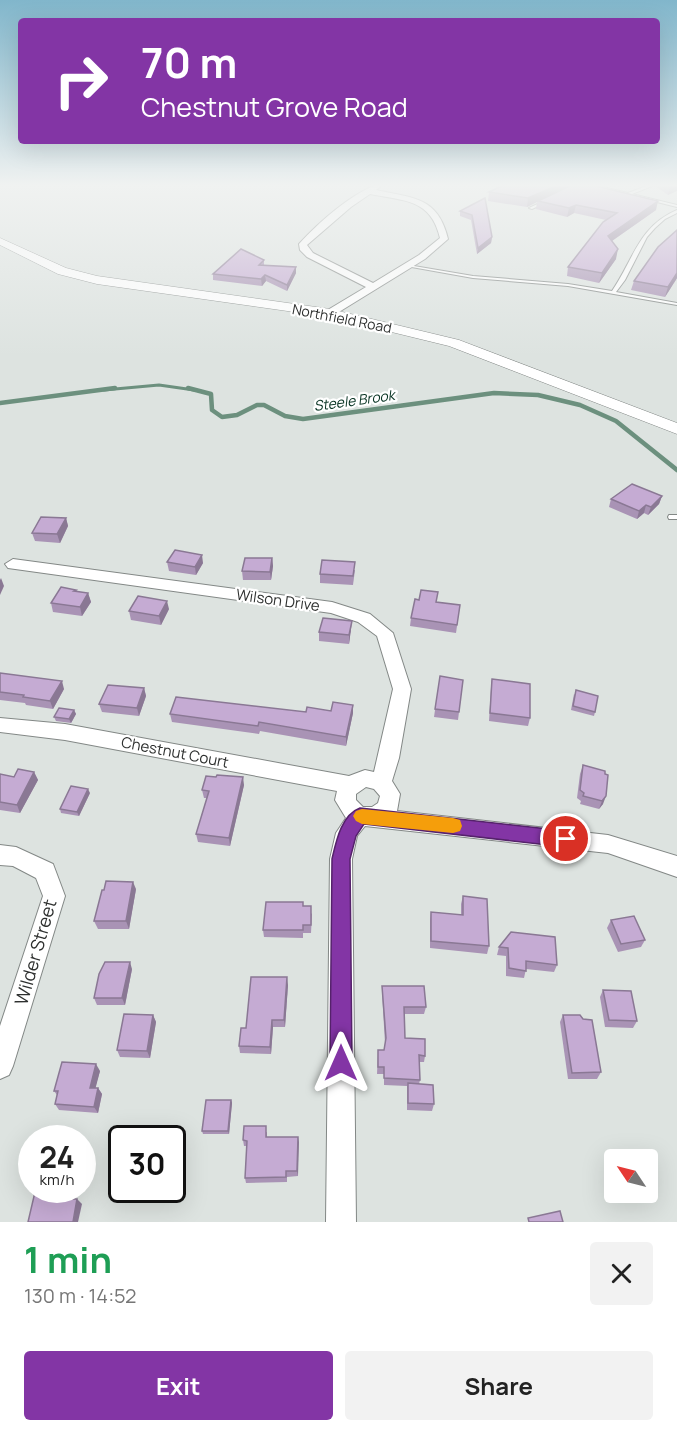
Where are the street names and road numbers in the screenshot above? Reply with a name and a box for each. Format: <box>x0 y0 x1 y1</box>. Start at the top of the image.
street label: Northfield Road <box>291 299 393 337</box>
street label: Wilson Drive <box>235 584 322 616</box>
street label: Chestnut Court <box>119 731 231 773</box>
street label: Wilder Street <box>8 896 62 1008</box>

